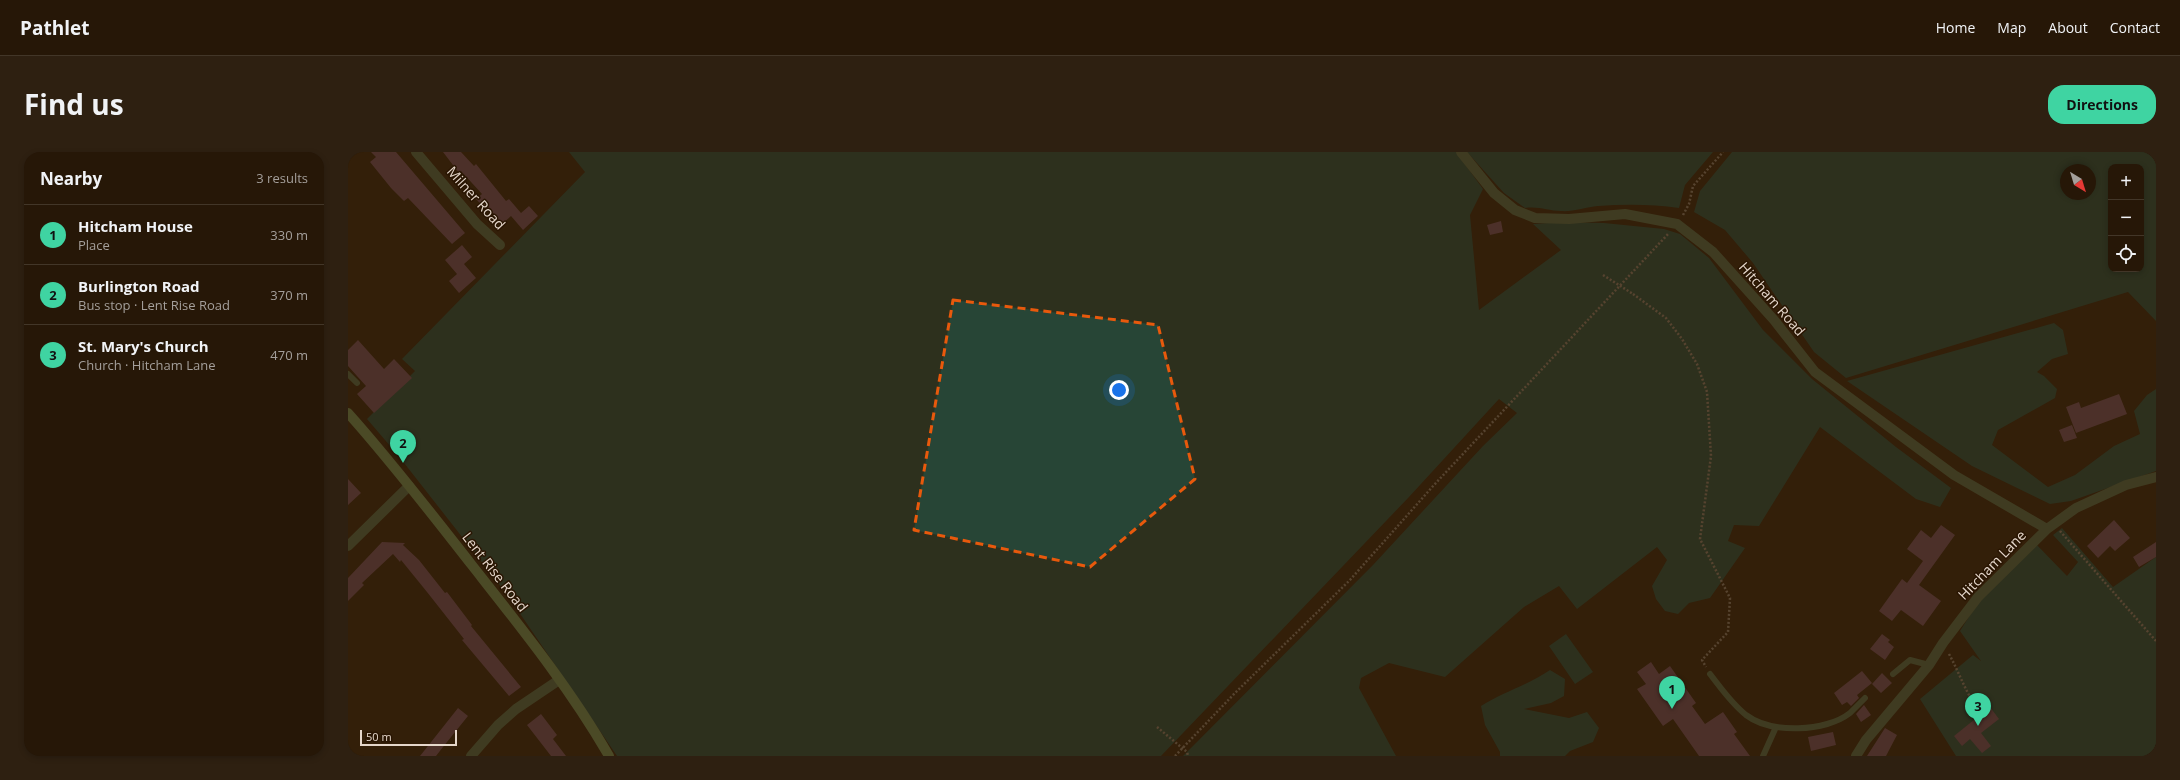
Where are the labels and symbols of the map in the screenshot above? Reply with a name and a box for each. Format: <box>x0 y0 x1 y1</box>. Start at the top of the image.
street label: Milner Road <box>443 162 510 233</box>
north arrow <box>2060 164 2096 200</box>
street label: Hitcham Road <box>1735 258 1810 340</box>
your location <box>1109 380 1129 400</box>
pin: 2 <box>390 430 416 463</box>
street label: Hitcham Lane <box>1954 526 2030 604</box>
street label: Lent Rise Road <box>458 528 532 615</box>
pin: 1 <box>1659 676 1685 709</box>
pin: 3 <box>1965 693 1991 726</box>
scale bar <box>360 728 457 747</box>

